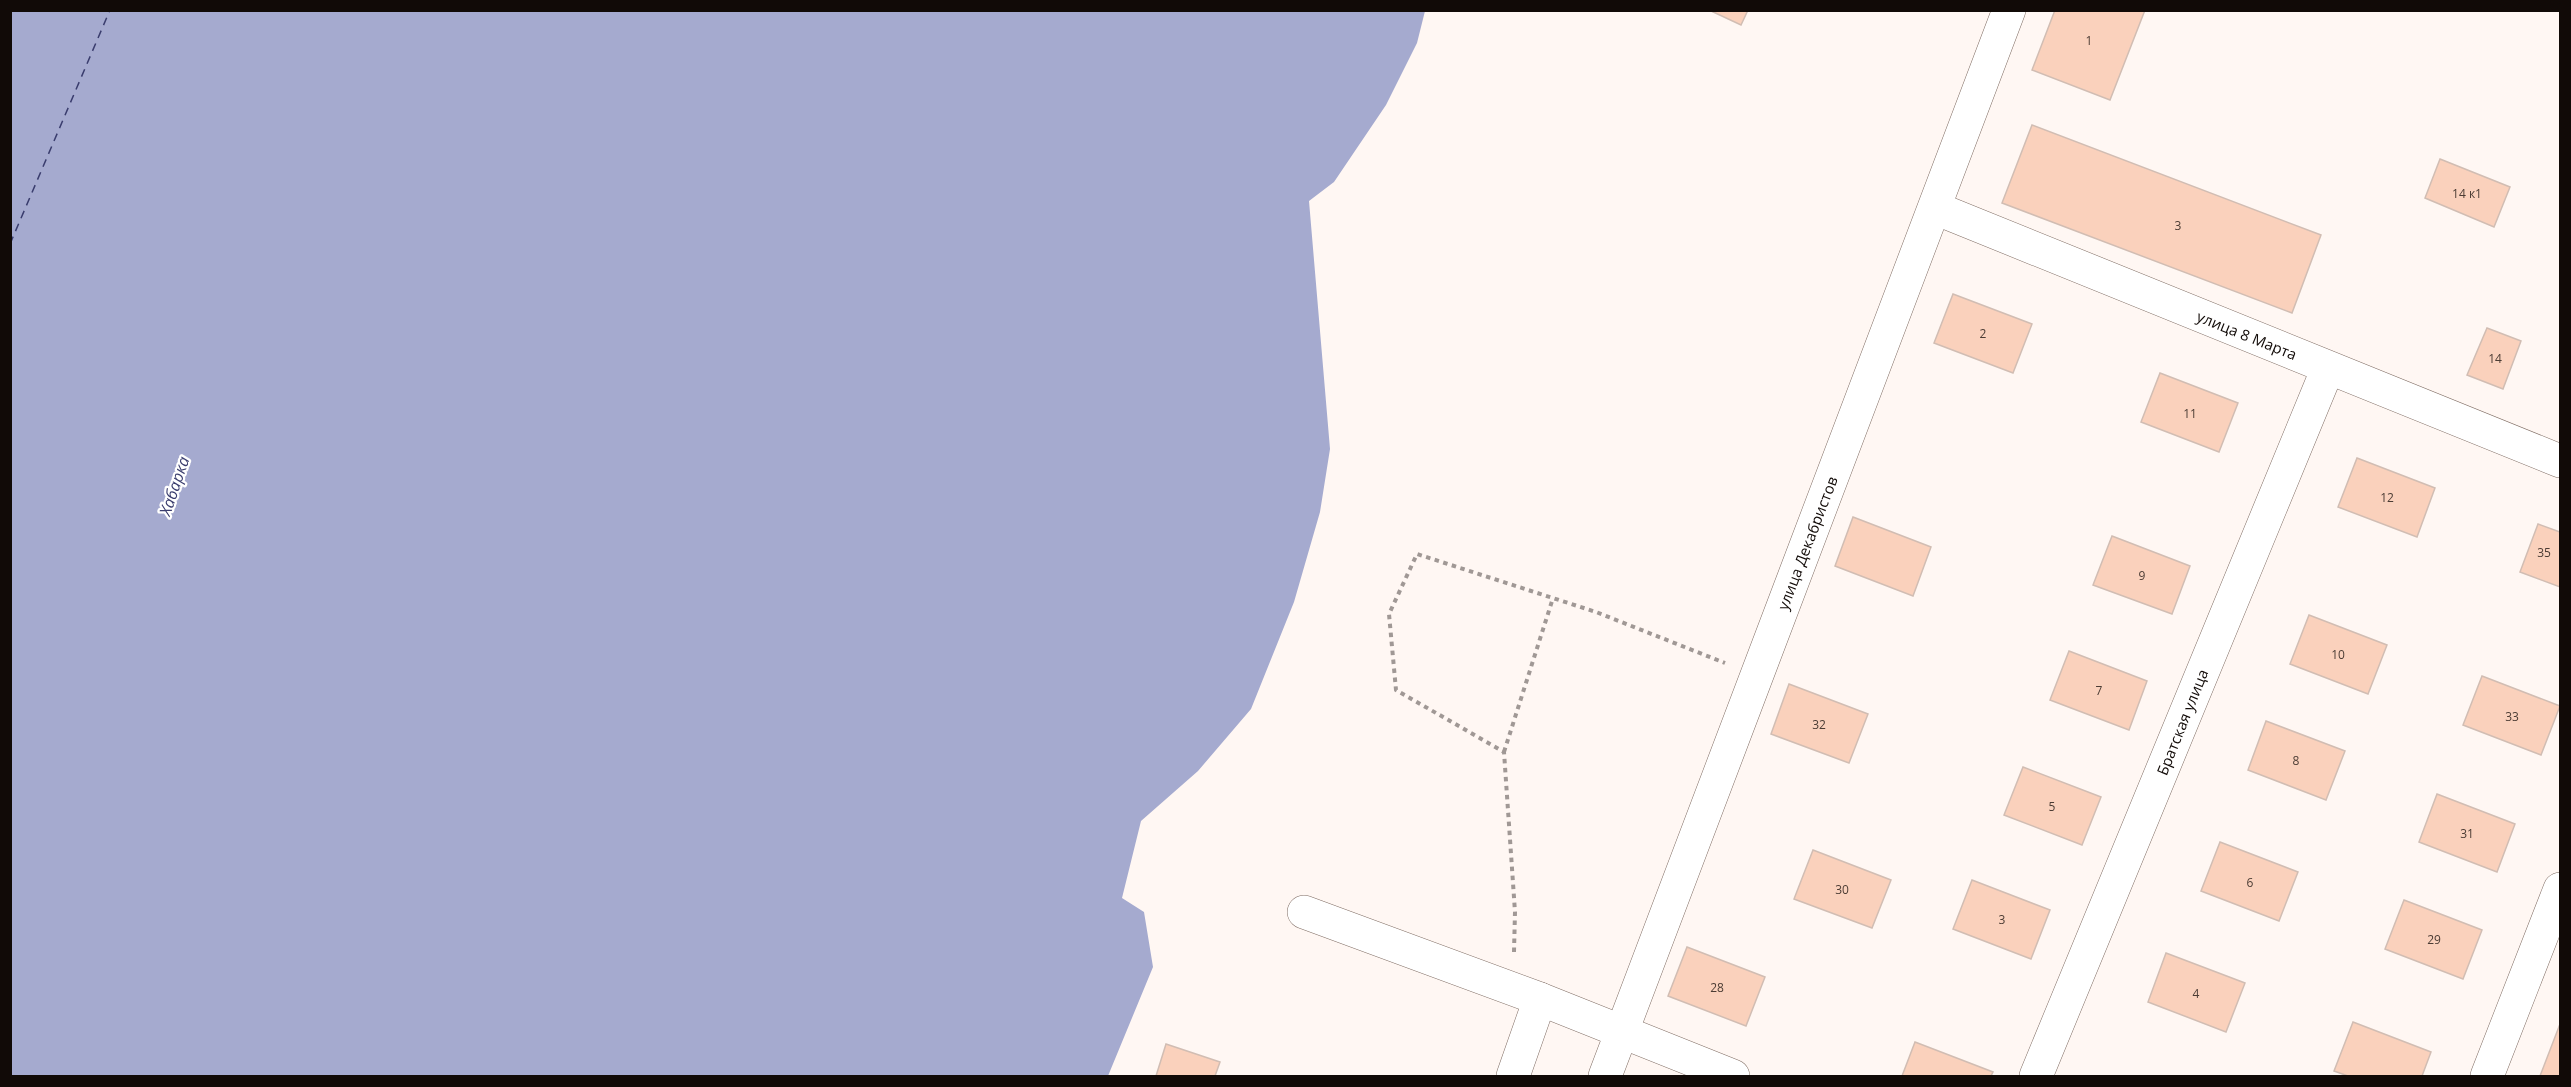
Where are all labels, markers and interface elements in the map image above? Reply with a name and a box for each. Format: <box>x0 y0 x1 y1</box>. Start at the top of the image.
house number: 1 <box>2086 32 2092 49</box>
house number: 14 к1 <box>2452 185 2482 202</box>
house number: 3 <box>2175 217 2182 234</box>
street label: улица 8 Марта <box>2194 306 2300 364</box>
house number: 2 <box>1980 325 1987 342</box>
house number: 14 <box>2488 350 2502 367</box>
house number: 11 <box>2183 405 2197 422</box>
water label: Хабарка <box>153 454 194 519</box>
street label: улица Декабристов <box>1772 473 1842 613</box>
house number: 12 <box>2380 489 2394 506</box>
house number: 35 <box>2537 544 2551 561</box>
house number: 9 <box>2139 567 2146 584</box>
house number: 10 <box>2331 646 2345 663</box>
street label: Братская улица <box>2152 666 2212 778</box>
house number: 7 <box>2096 682 2103 699</box>
house number: 33 <box>2505 708 2519 725</box>
house number: 32 <box>1812 716 1826 733</box>
house number: 8 <box>2293 752 2300 769</box>
house number: 5 <box>2049 798 2056 815</box>
house number: 31 <box>2460 825 2474 842</box>
house number: 6 <box>2247 874 2254 891</box>
house number: 30 <box>1835 881 1849 898</box>
house number: 3 <box>1999 911 2006 928</box>
house number: 29 <box>2427 931 2441 948</box>
house number: 28 <box>1710 979 1724 996</box>
house number: 4 <box>2193 985 2200 1002</box>

